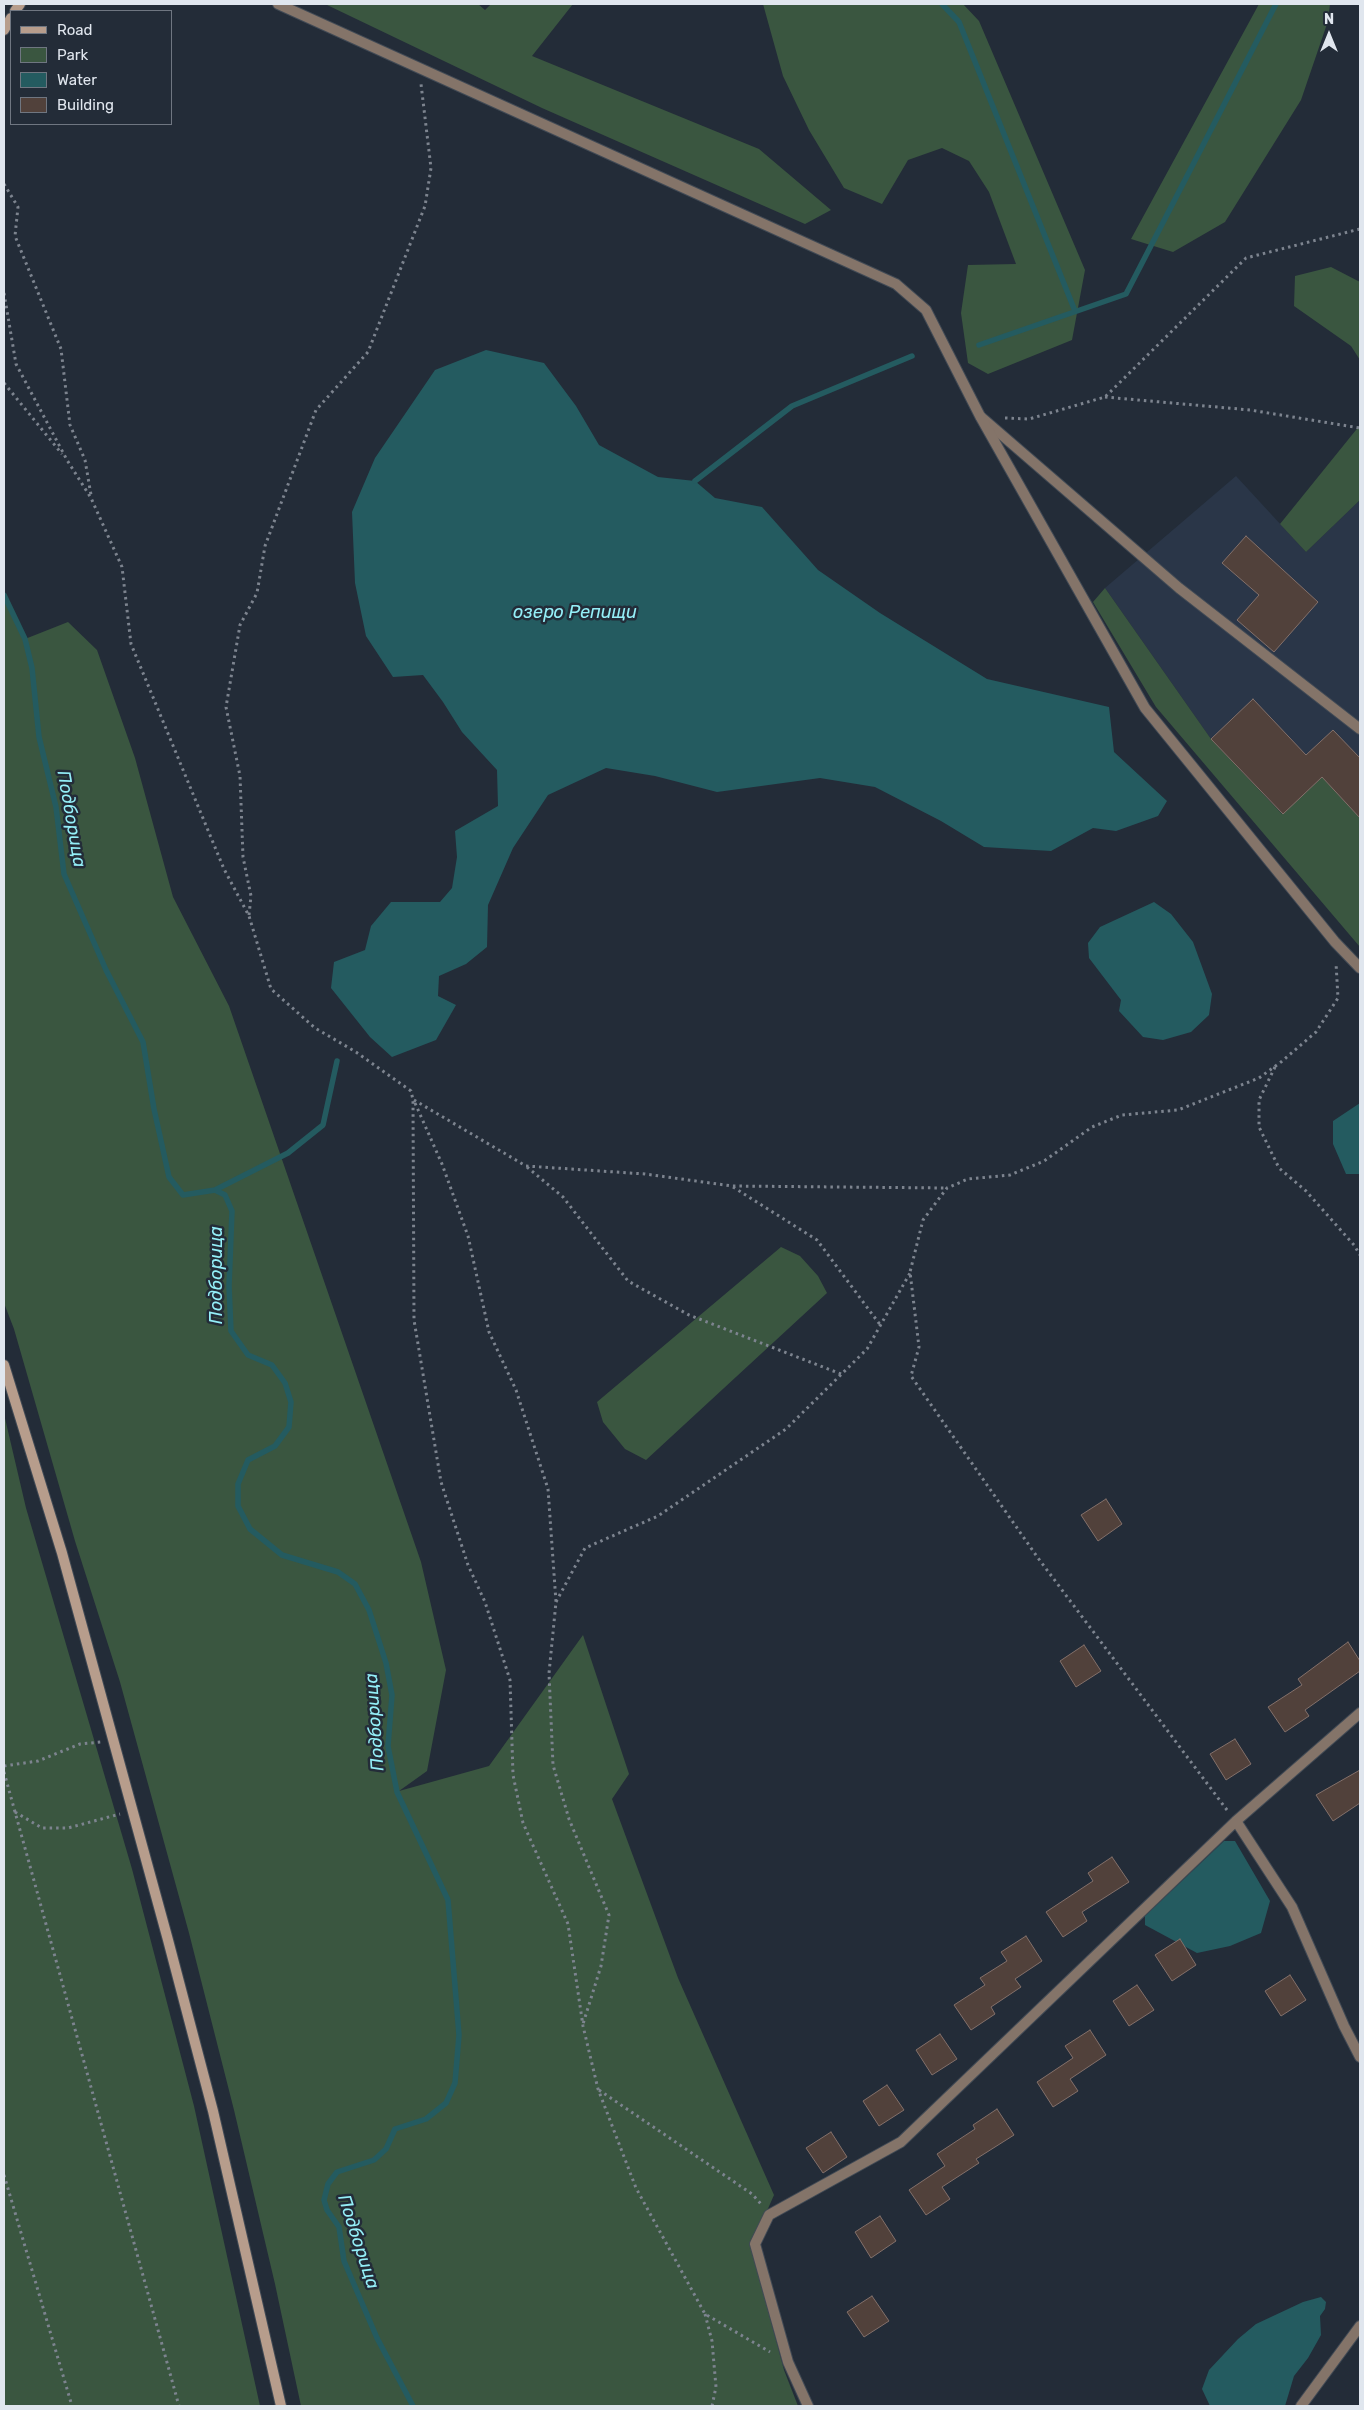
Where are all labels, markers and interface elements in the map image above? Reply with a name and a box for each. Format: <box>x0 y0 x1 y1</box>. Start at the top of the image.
legend <box>10 10 172 125</box>
north arrow <box>1304 10 1354 60</box>
text: N <box>1324 11 1334 28</box>
text: Road <box>57 21 93 39</box>
text: Park <box>57 46 88 64</box>
text: Water <box>57 71 97 89</box>
text: Building <box>57 96 114 114</box>
water label: озеро Репищи <box>513 602 637 624</box>
water label: Подборица <box>52 769 90 869</box>
water label: Подборица <box>206 1226 228 1324</box>
water label: Подборица <box>361 1672 389 1772</box>
water label: Подборица <box>333 2192 383 2292</box>

